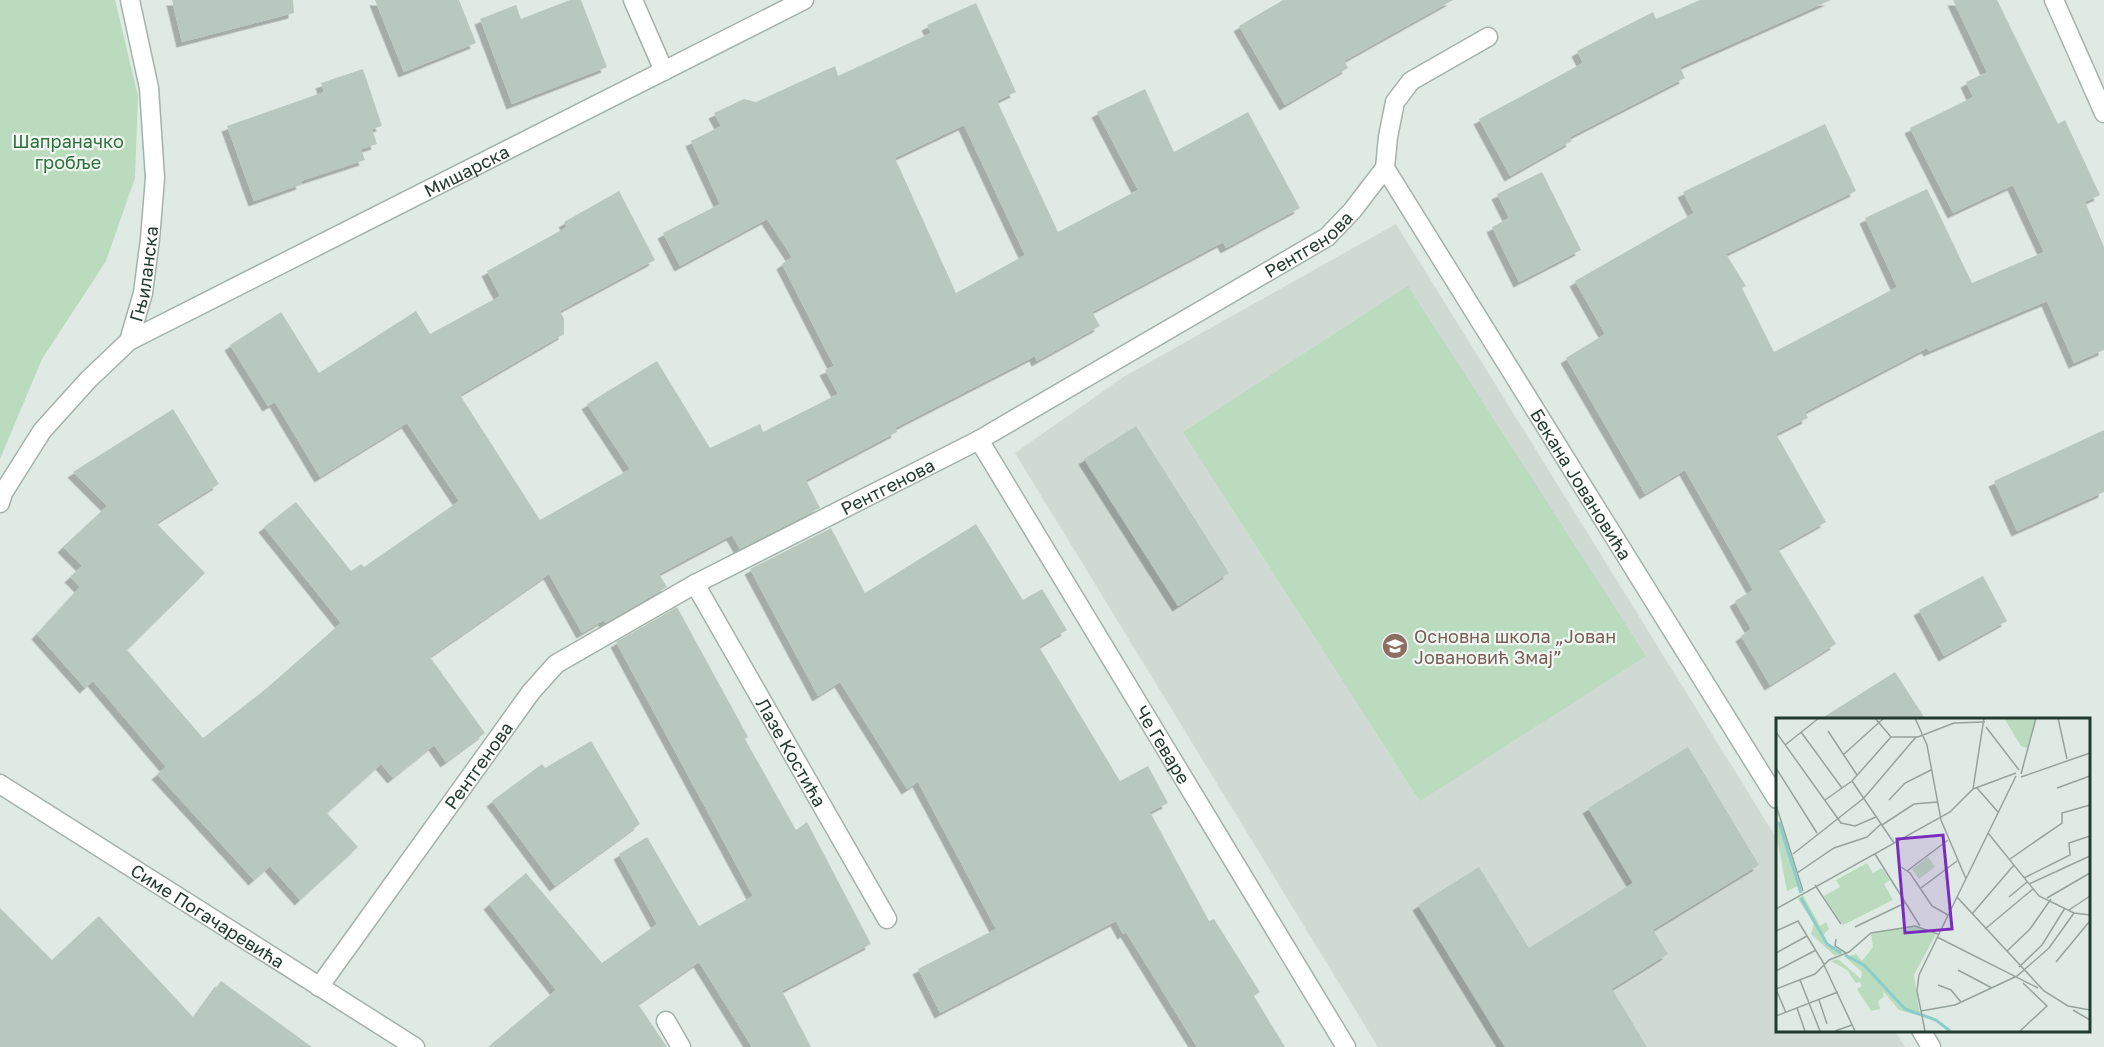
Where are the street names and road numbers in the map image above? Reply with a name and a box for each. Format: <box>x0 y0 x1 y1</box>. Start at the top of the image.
street label: Мишарска <box>420 140 513 201</box>
street label: Рентгенова <box>1260 206 1357 282</box>
street label: Гњиланска <box>124 225 162 324</box>
street label: Бекана Јовановића <box>1526 404 1637 564</box>
street label: Рентгенова <box>837 453 938 519</box>
street label: Лазе Костића <box>752 694 831 810</box>
street label: Че Геваре <box>1131 702 1195 788</box>
street label: Рентгенова <box>439 717 517 813</box>
street label: Симе Погачаревића <box>127 859 289 973</box>

